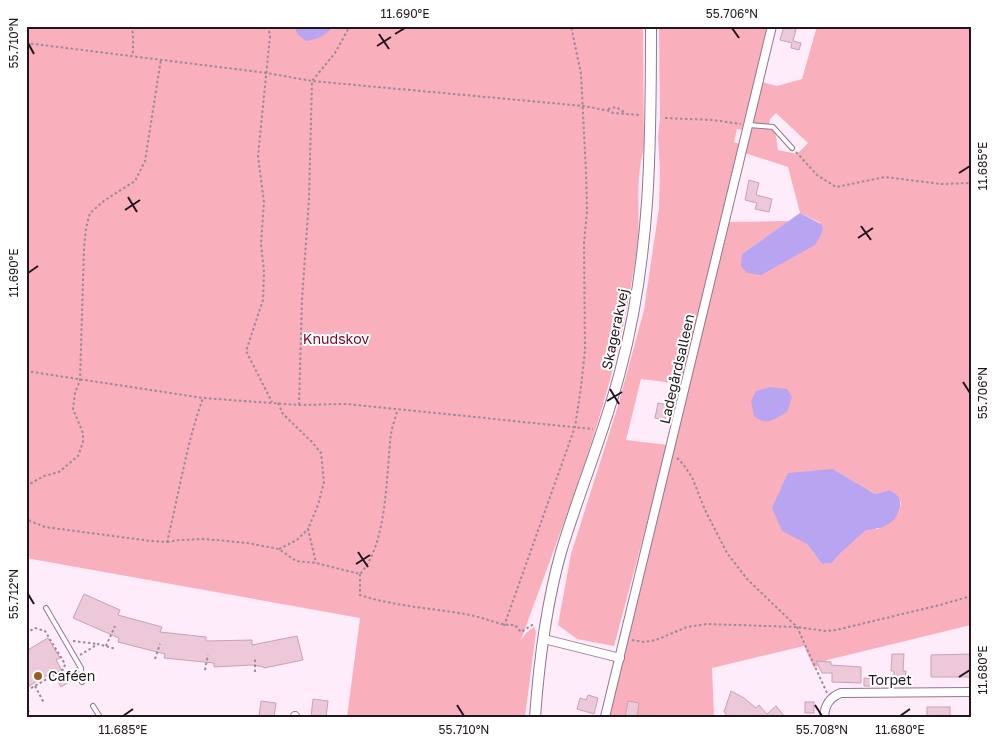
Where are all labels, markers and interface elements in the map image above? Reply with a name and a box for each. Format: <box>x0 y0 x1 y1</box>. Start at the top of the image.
text: 11.690°E <box>380 6 430 21</box>
text: 55.706°N <box>706 6 758 21</box>
text: 55.710°N <box>6 18 21 68</box>
text: 11.685°E <box>975 142 990 190</box>
text: 11.690°E <box>6 248 21 298</box>
street label: Skagerakvej <box>598 287 631 371</box>
street label: Ladegårdsalleen <box>656 312 697 425</box>
park label: Knudskov <box>303 330 369 347</box>
text: 55.706°N <box>975 367 990 419</box>
text: 55.712°N <box>6 569 21 619</box>
text: 11.680°E <box>975 645 990 695</box>
place label: Caféen <box>48 667 95 684</box>
marker: Caféen <box>32 670 44 682</box>
street label: Torpet <box>868 671 912 688</box>
text: 11.685°E <box>99 722 147 737</box>
text: 55.710°N <box>439 722 489 737</box>
text: 55.708°N <box>796 722 848 737</box>
text: 11.680°E <box>875 722 925 737</box>

